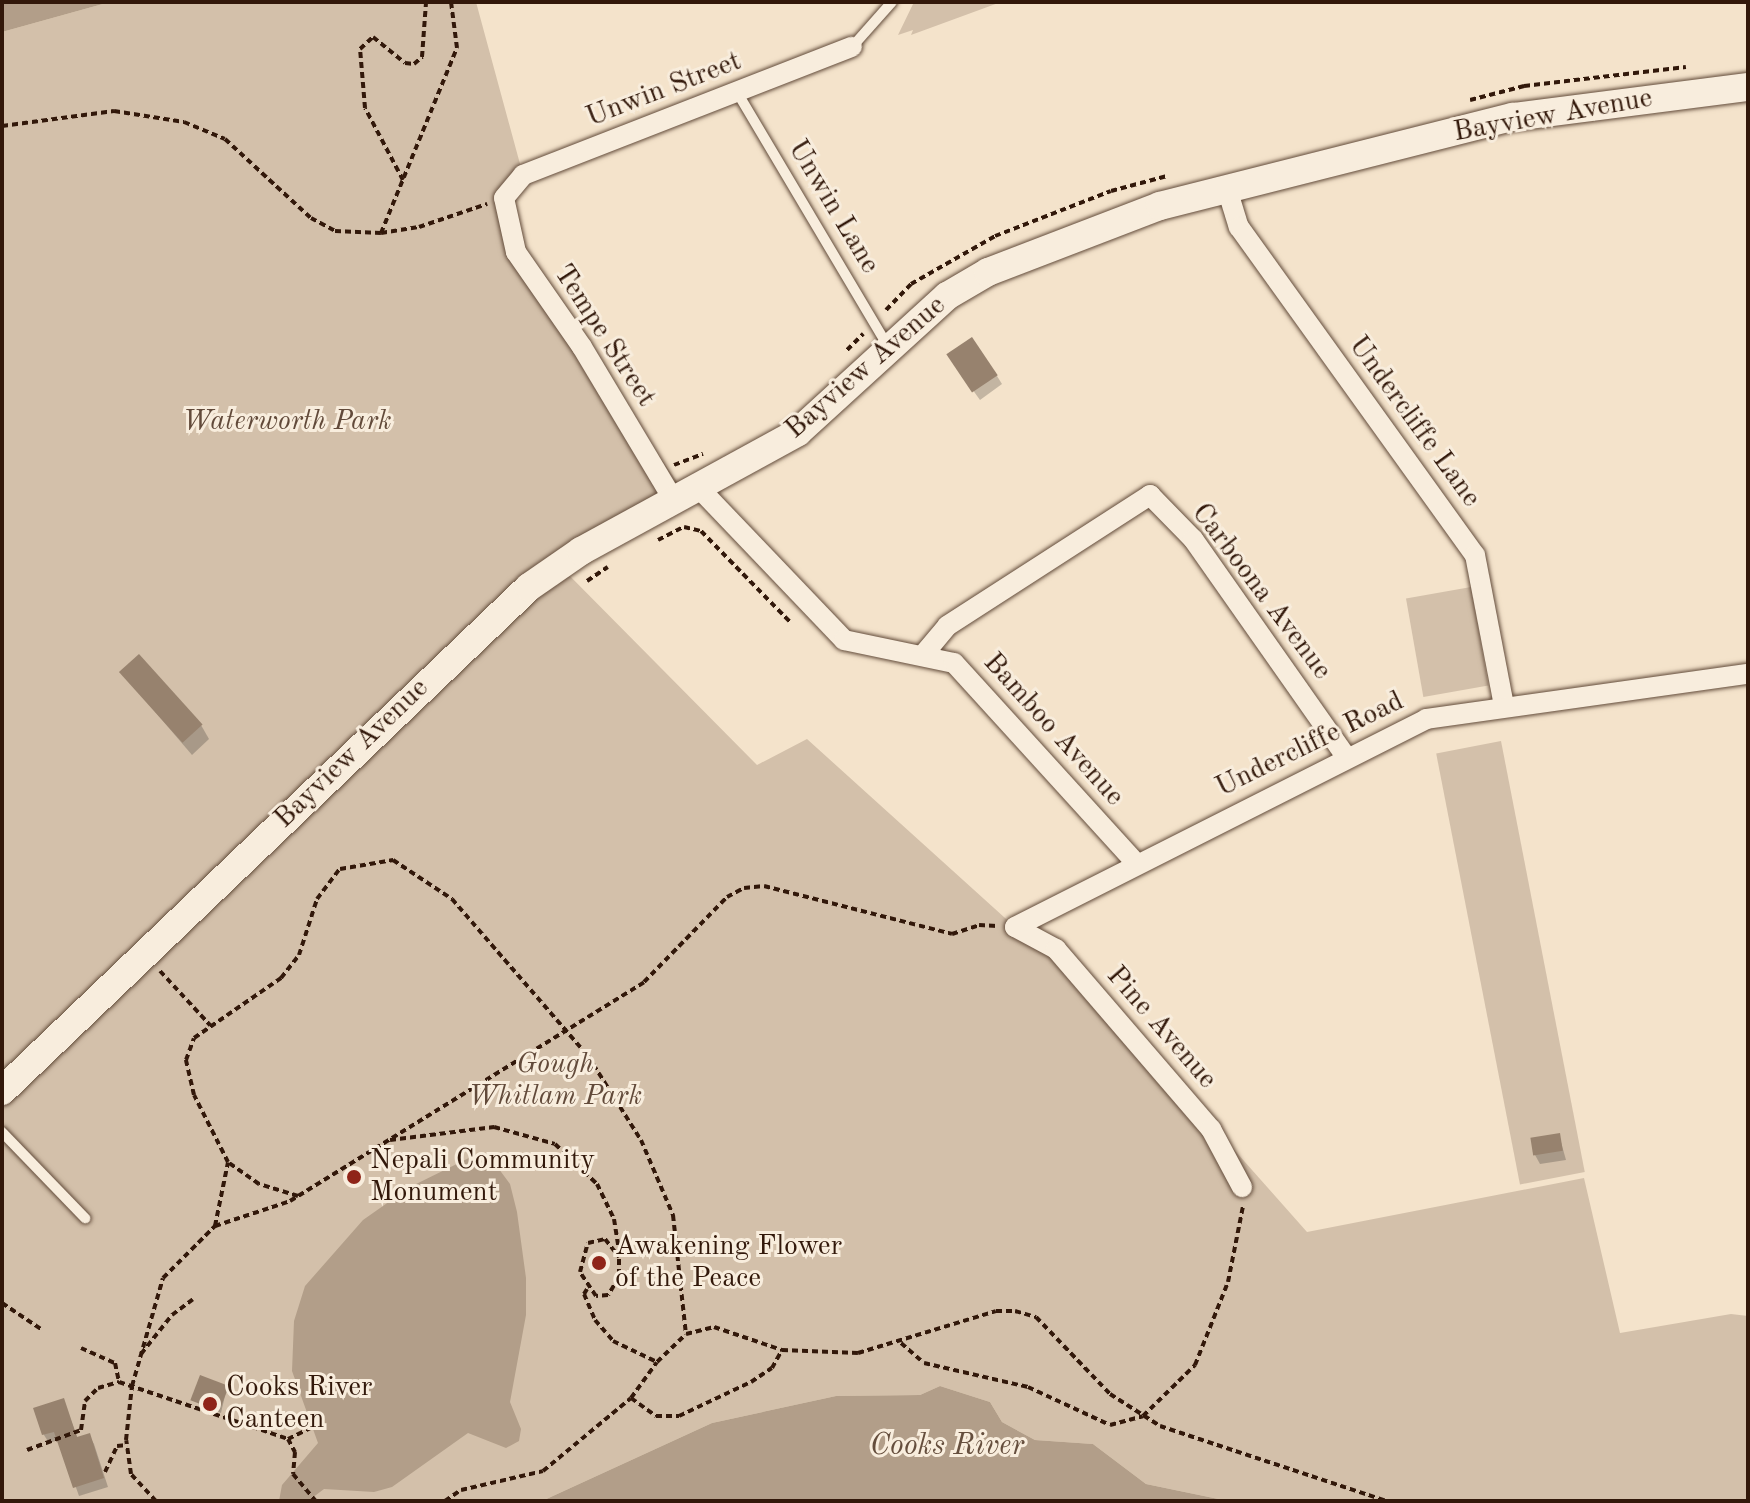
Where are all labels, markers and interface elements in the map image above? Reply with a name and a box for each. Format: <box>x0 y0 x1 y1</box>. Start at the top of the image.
street label: Unwin Street <box>582 45 746 135</box>
street label: Bayview Avenue <box>1451 82 1655 150</box>
street label: Unwin Lane <box>780 134 886 280</box>
street label: Tempe Street <box>546 259 662 413</box>
street label: Bayview Avenue <box>779 289 953 447</box>
street label: Undercliffe Lane <box>1341 330 1487 514</box>
park label: Waterworth Park <box>182 405 392 439</box>
street label: Carboona Avenue <box>1184 497 1338 687</box>
street label: Bamboo Avenue <box>976 647 1130 813</box>
street label: Bayview Avenue <box>268 672 436 836</box>
street label: Undercliffe Road <box>1211 685 1409 805</box>
street label: Pine Avenue <box>1099 960 1223 1096</box>
park label: Gough Whitlam Park <box>468 1048 642 1114</box>
place label: Nepali Community Monument <box>370 1144 595 1210</box>
marker: Nepali Community Monument <box>345 1168 363 1186</box>
place label: Awakening Flower of the Peace <box>615 1230 842 1296</box>
marker: Awakening Flower of the Peace <box>590 1254 608 1272</box>
place label: Cooks River Canteen <box>226 1371 373 1437</box>
marker: Cooks River Canteen <box>201 1395 219 1413</box>
water label: Cooks River <box>870 1428 1024 1464</box>

